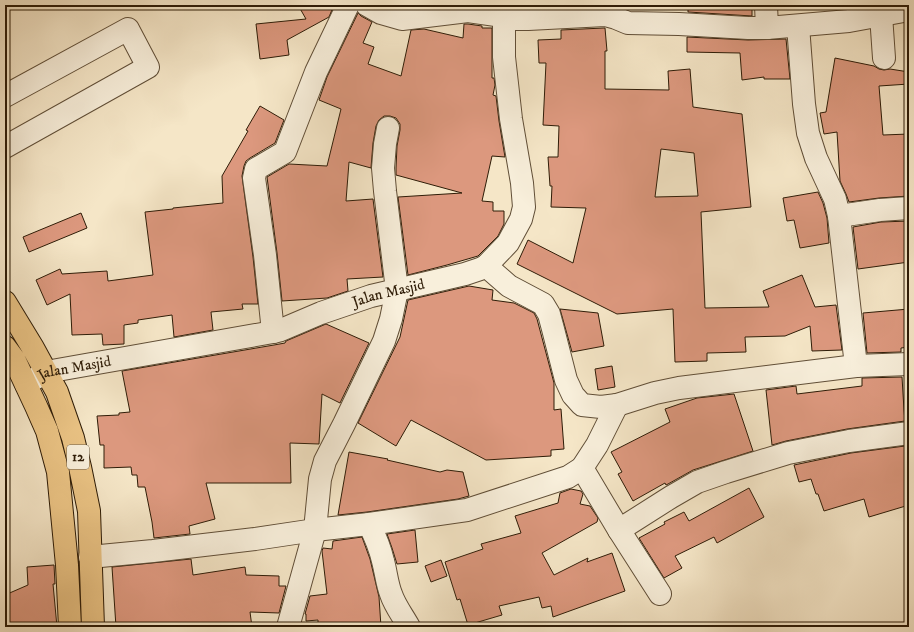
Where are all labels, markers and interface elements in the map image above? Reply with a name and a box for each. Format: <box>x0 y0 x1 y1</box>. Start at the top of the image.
street label: Jalan Masjid <box>348 274 427 312</box>
street label: Jalan Masjid <box>32 351 113 385</box>
road number: 12 <box>67 445 89 469</box>

